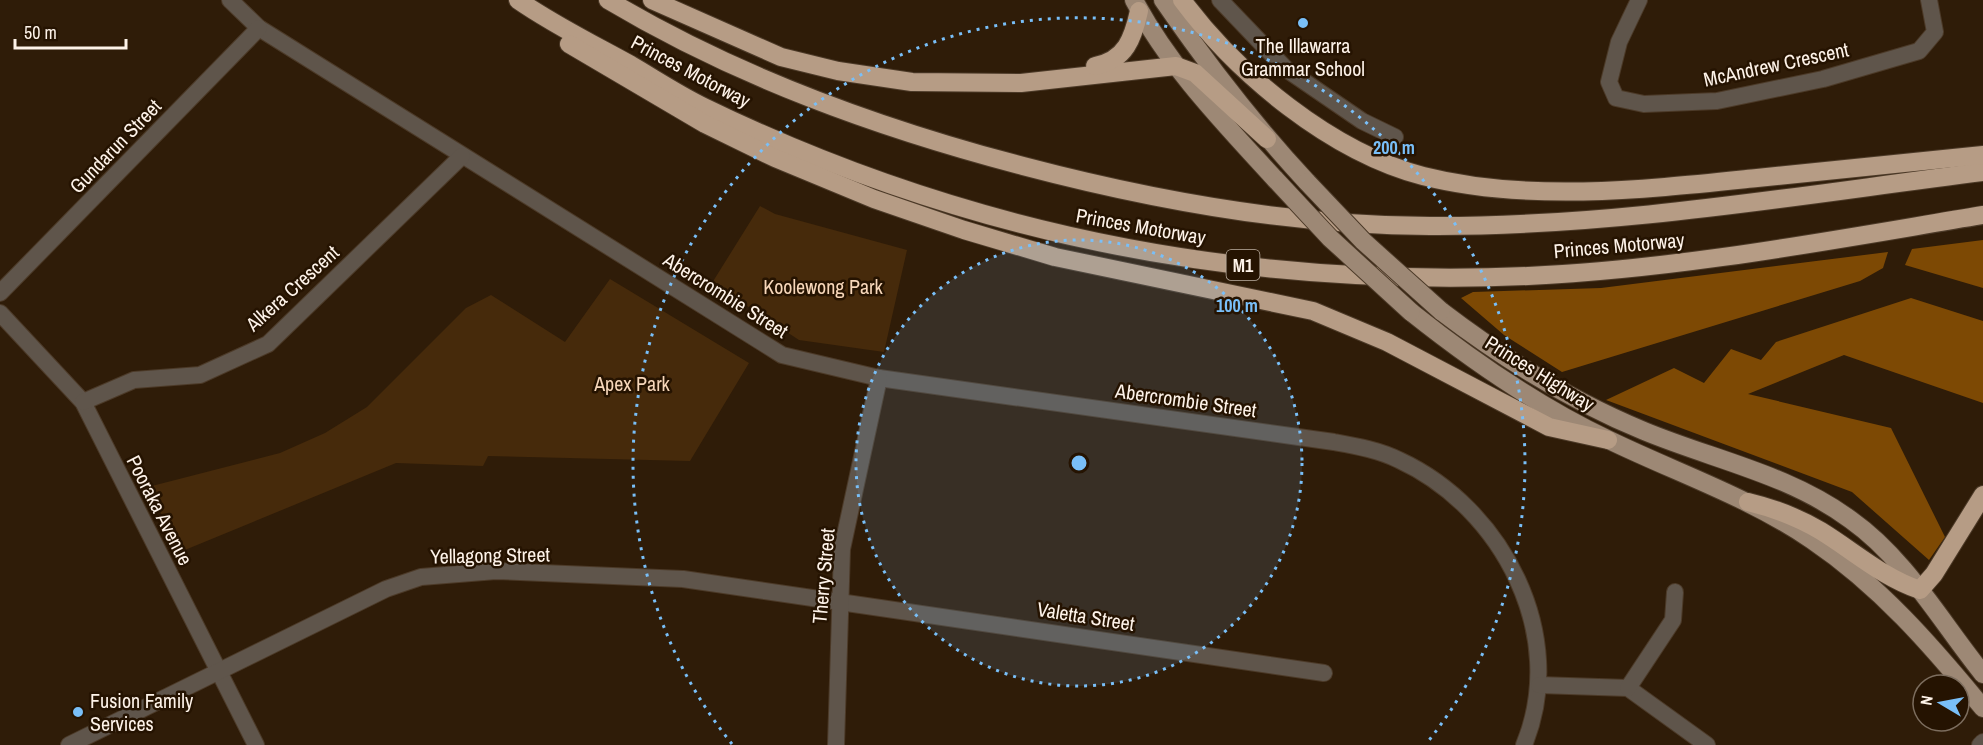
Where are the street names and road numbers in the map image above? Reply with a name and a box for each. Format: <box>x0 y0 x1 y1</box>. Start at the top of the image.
street label: Princes Motorway <box>627 28 756 114</box>
street label: McAndrew Crescent <box>1701 35 1851 93</box>
street label: Gundarun Street <box>63 93 167 199</box>
street label: Princes Motorway <box>1074 201 1209 251</box>
street label: Princes Motorway <box>1552 226 1686 264</box>
street label: Alkera Crescent <box>239 239 345 338</box>
street label: Abercrombie Street <box>658 245 794 344</box>
road number: M1 <box>1226 250 1260 280</box>
street label: Princes Highway <box>1480 329 1600 418</box>
street label: Abercrombie Street <box>1113 377 1259 423</box>
street label: Pooraka Avenue <box>121 450 199 570</box>
street label: Therry Street <box>805 527 841 625</box>
street label: Yellagong Street <box>430 540 551 570</box>
street label: Valetta Street <box>1035 595 1137 637</box>

